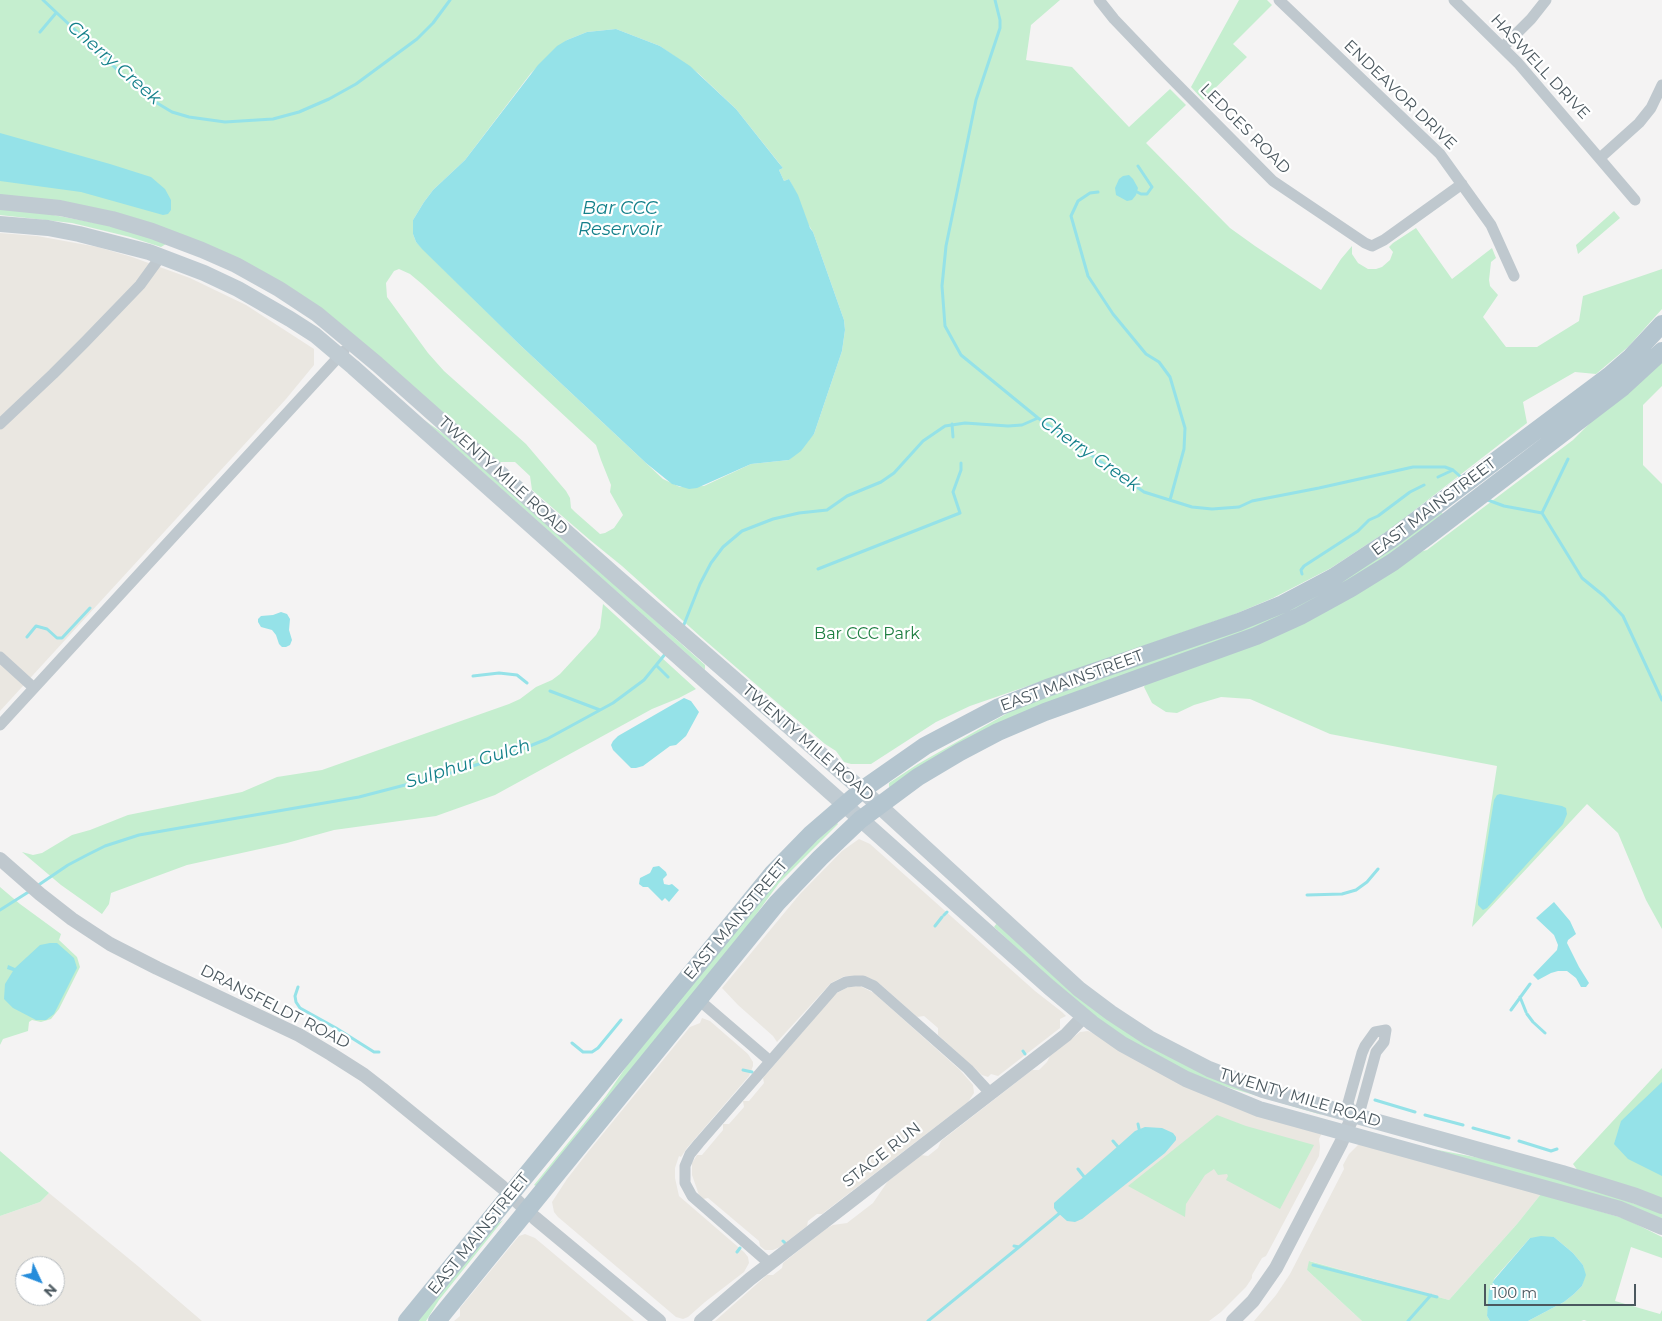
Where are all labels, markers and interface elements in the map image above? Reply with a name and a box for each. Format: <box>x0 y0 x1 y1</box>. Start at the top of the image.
street label: HASWELL DRIVE <box>1486 10 1594 124</box>
water label: Cherry Creek <box>63 16 165 110</box>
street label: ENDEAVOR DRIVE <box>1340 36 1460 154</box>
street label: LEDGES ROAD <box>1196 80 1294 178</box>
water label: Bar CCC Reservoir <box>578 198 662 240</box>
water label: Cherry Creek <box>1036 412 1144 496</box>
street label: TWENTY MILE ROAD <box>434 413 572 539</box>
street label: EAST MAINSTREET <box>1368 454 1500 560</box>
park label: Bar CCC Park <box>814 624 920 644</box>
street label: EAST MAINSTREET <box>998 646 1146 716</box>
street label: TWENTY MILE ROAD <box>738 681 878 805</box>
water label: Sulphur Gulch <box>403 735 533 793</box>
street label: EAST MAINSTREET <box>680 856 792 984</box>
street label: DRANSFELDT ROAD <box>197 961 353 1053</box>
street label: TWENTY MILE ROAD <box>1217 1064 1383 1132</box>
street label: STAGE RUN <box>839 1118 925 1192</box>
street label: EAST MAINSTREET <box>424 1169 534 1299</box>
north arrow <box>15 1256 65 1306</box>
scale bar <box>1487 1274 1640 1306</box>
text: N <box>40 1280 61 1301</box>
text: 100 m <box>1492 1283 1537 1302</box>

